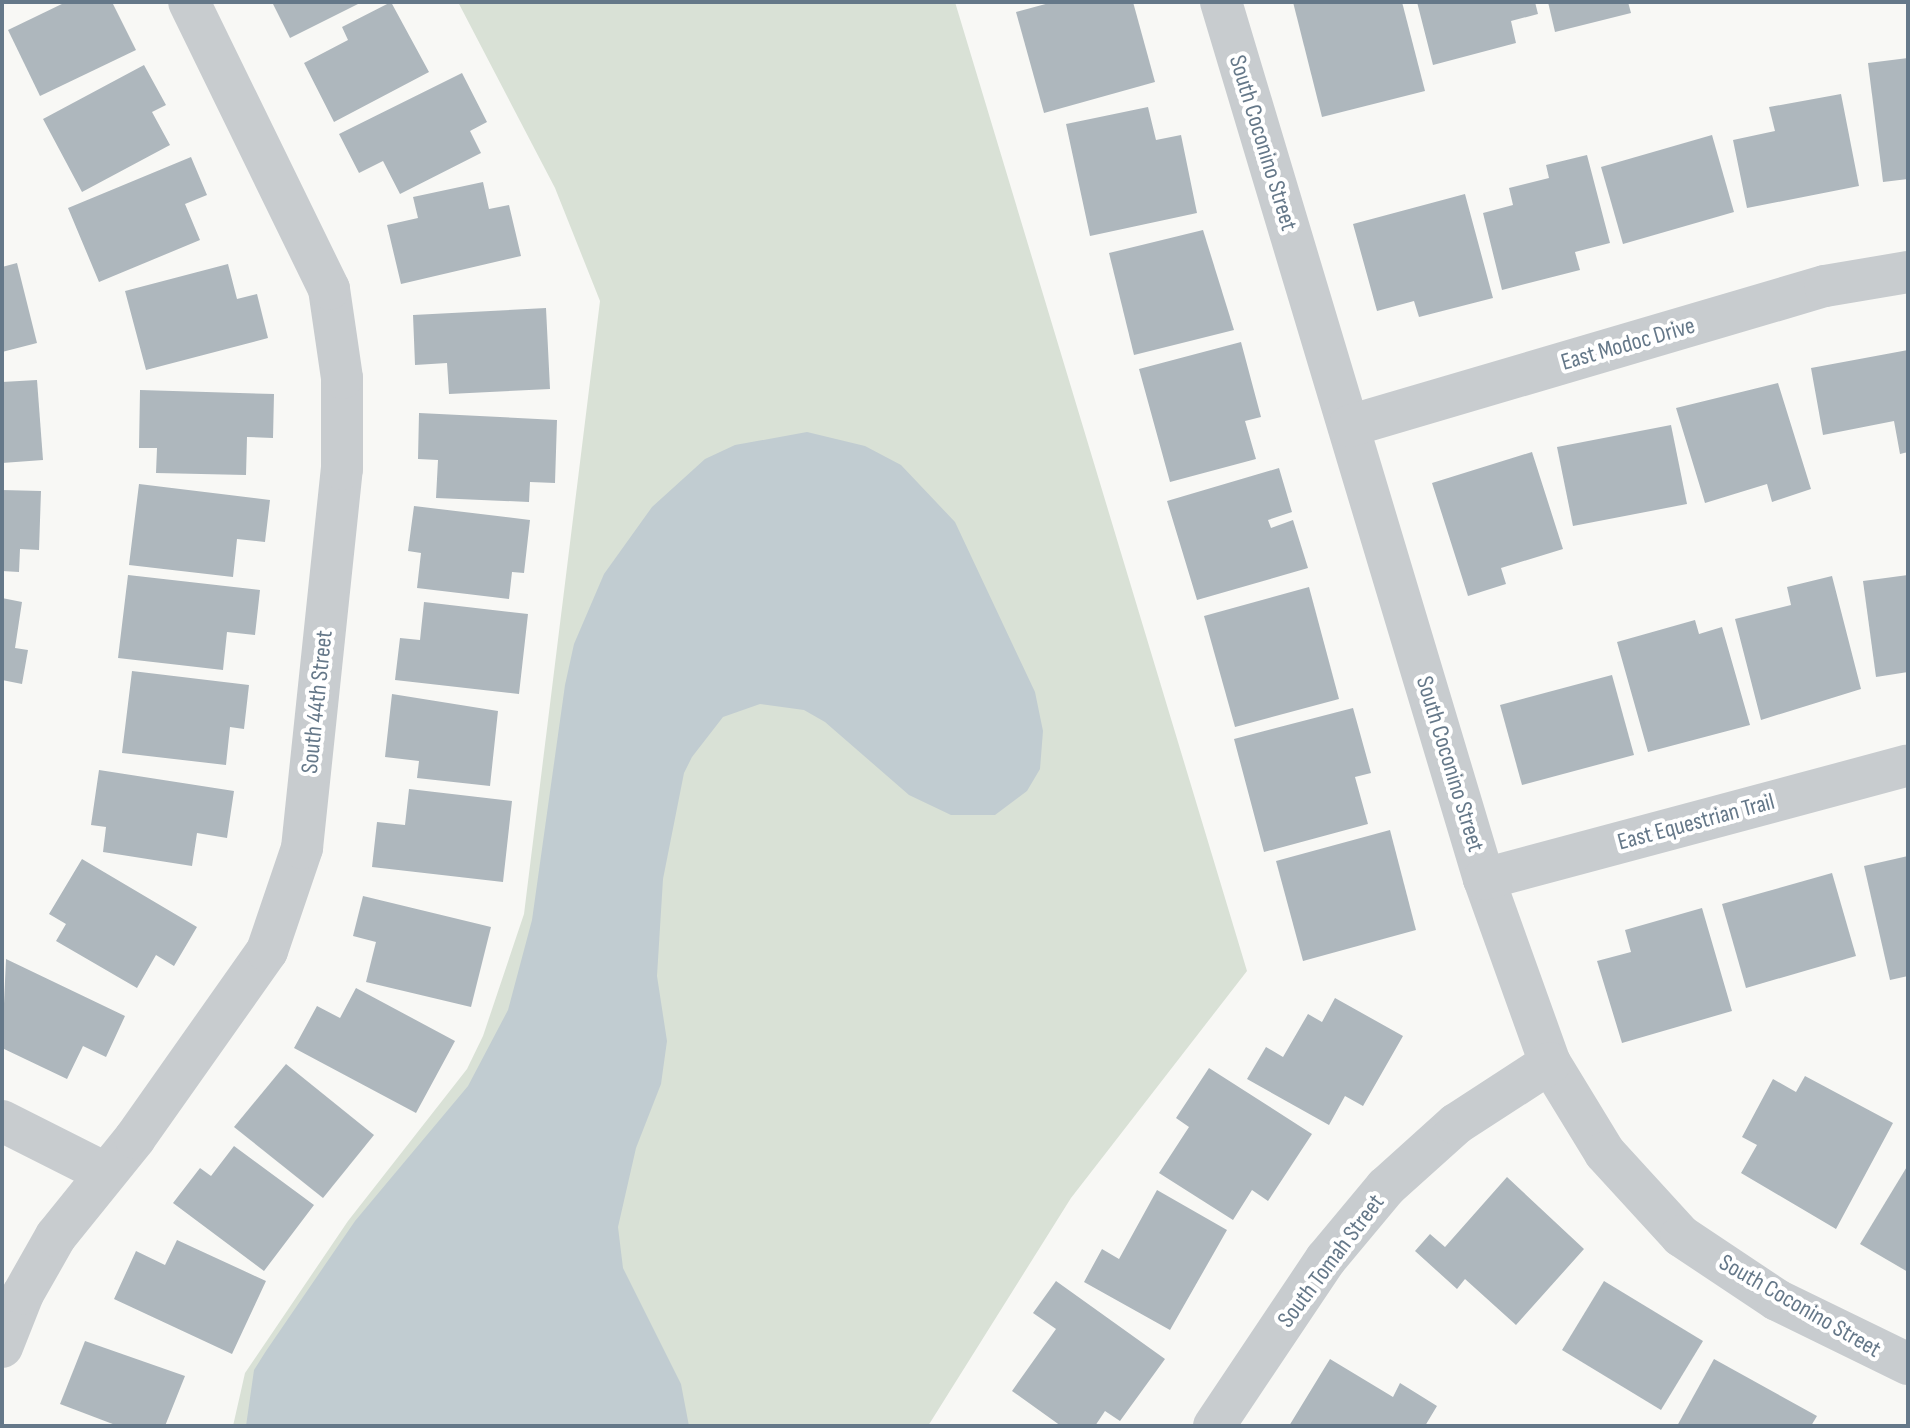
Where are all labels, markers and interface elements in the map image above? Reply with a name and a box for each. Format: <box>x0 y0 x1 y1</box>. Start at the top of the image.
street label: South Coconino Street <box>1223 52 1303 234</box>
street label: East Modoc Drive <box>1558 311 1698 377</box>
street label: South 44th Street <box>295 629 339 775</box>
street label: South Coconino Street <box>1410 673 1490 855</box>
street label: East Equestrian Trail <box>1614 787 1778 857</box>
street label: South Tomah Street <box>1272 1189 1390 1333</box>
street label: South Coconino Street <box>1714 1248 1886 1364</box>

